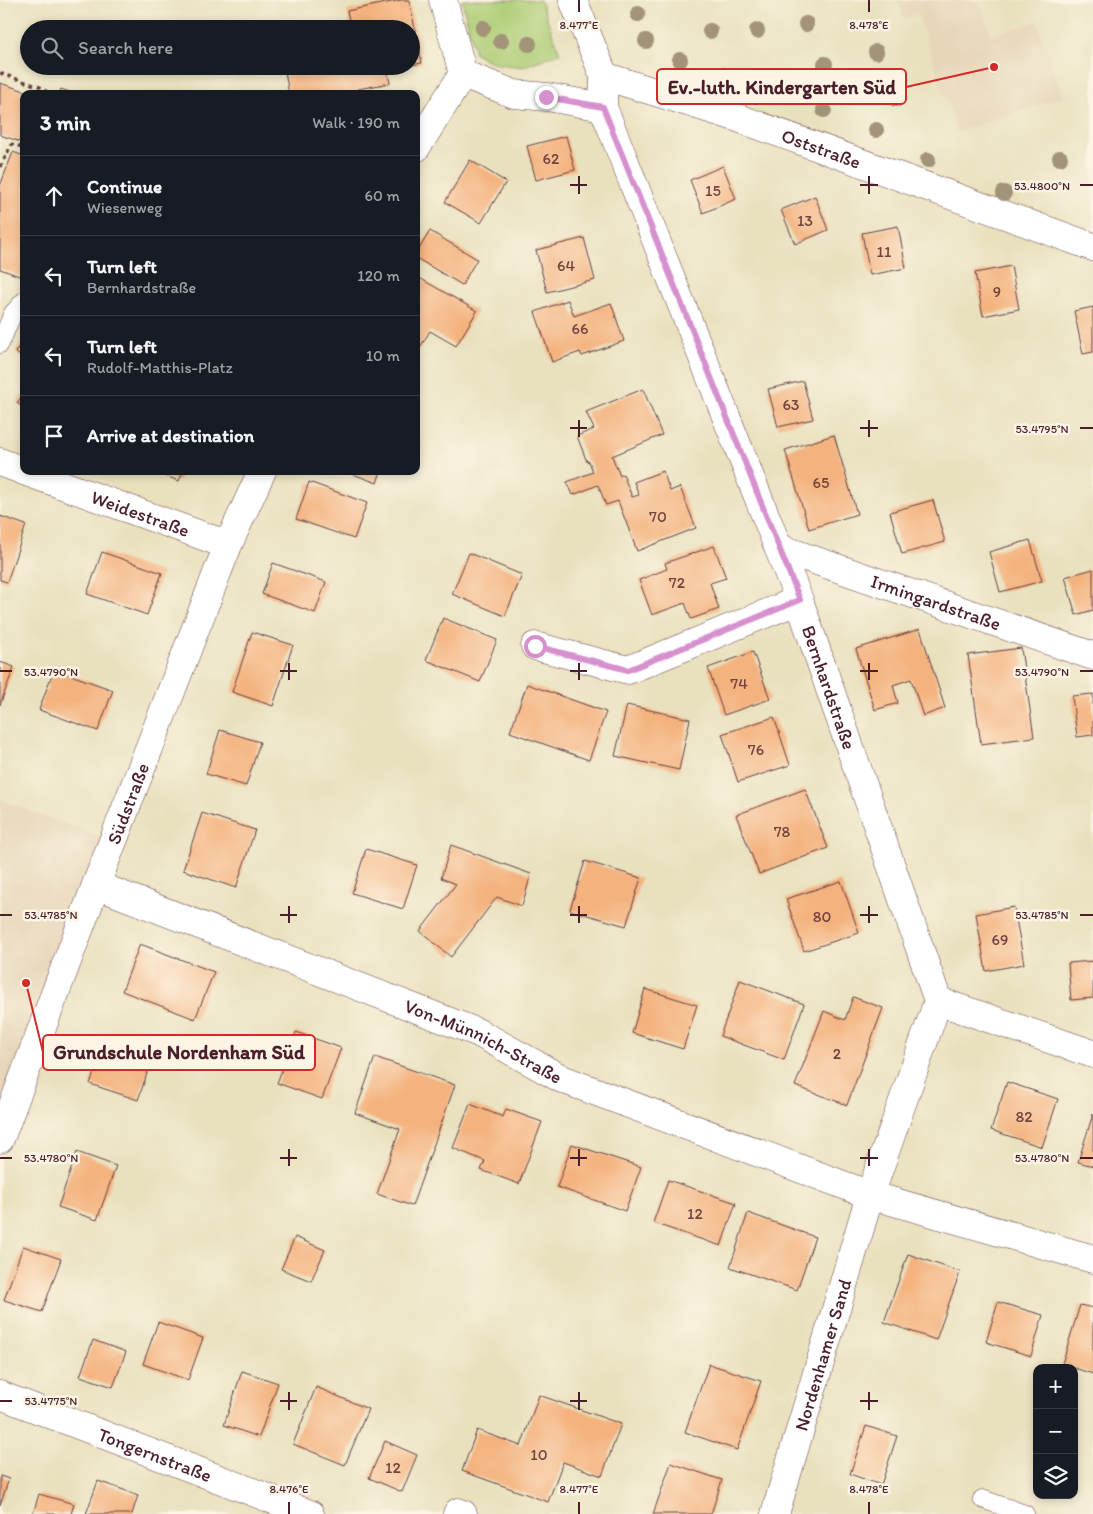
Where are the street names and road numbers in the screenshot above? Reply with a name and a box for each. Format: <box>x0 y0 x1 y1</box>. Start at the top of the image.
street label: Oststraße <box>778 123 864 173</box>
street label: Weidestraße <box>88 485 193 542</box>
street label: Irmingardstraße <box>868 569 1004 635</box>
street label: Bernhardstraße <box>797 622 861 752</box>
street label: Südstraße <box>101 759 154 847</box>
street label: Von-Münnich-Straße <box>401 994 566 1088</box>
street label: Nordenhamer Sand <box>789 1276 856 1434</box>
street label: Tongernstraße <box>95 1422 215 1487</box>

